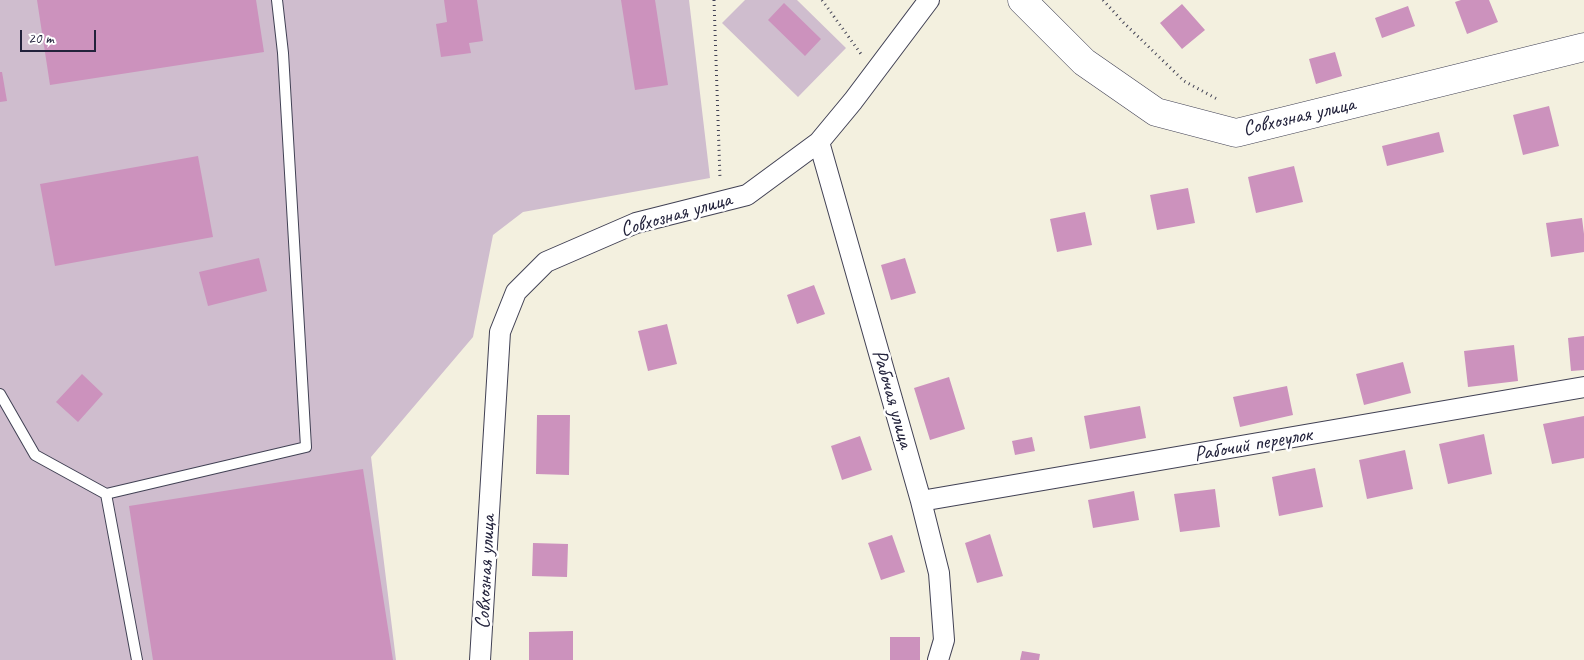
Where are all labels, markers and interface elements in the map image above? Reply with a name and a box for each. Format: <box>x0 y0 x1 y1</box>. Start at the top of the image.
scale bar <box>22 20 99 52</box>
text: 20 m <box>28 29 54 48</box>
street label: Совхозная улица <box>1240 92 1358 142</box>
street label: Совхозная улица <box>618 187 734 243</box>
street label: Рабочая улица <box>866 347 918 451</box>
street label: Рабочий переулок <box>1192 422 1314 468</box>
street label: Совхозная улица <box>470 514 502 630</box>

